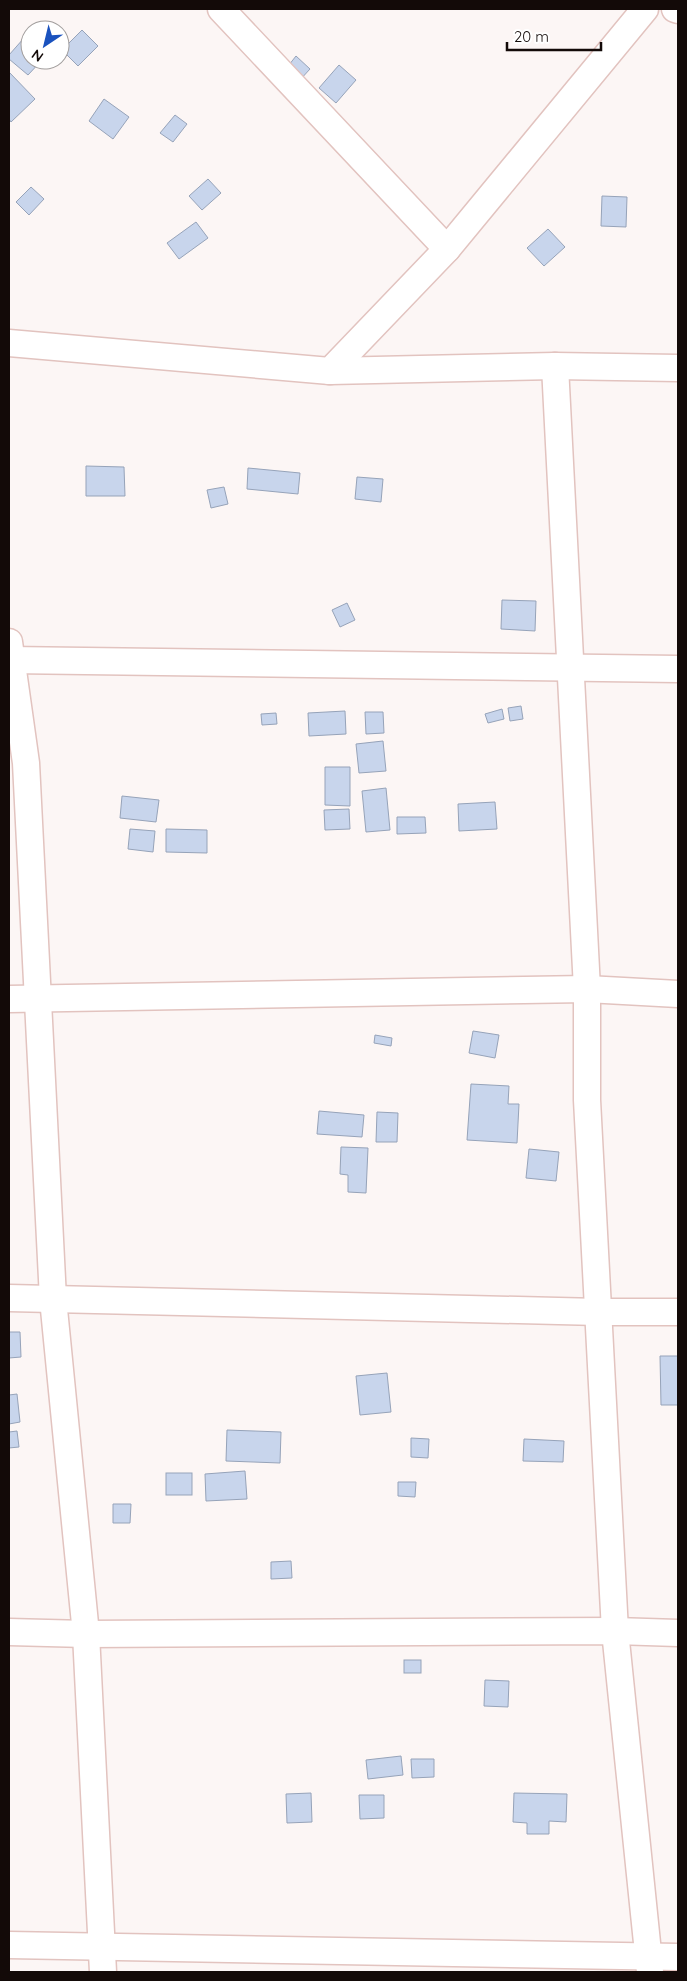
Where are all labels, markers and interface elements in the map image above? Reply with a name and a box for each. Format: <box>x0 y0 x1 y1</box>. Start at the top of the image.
north arrow <box>20 20 70 70</box>
scale bar <box>507 20 601 52</box>
text: 20 m <box>514 27 549 46</box>
text: N <box>28 45 47 66</box>

